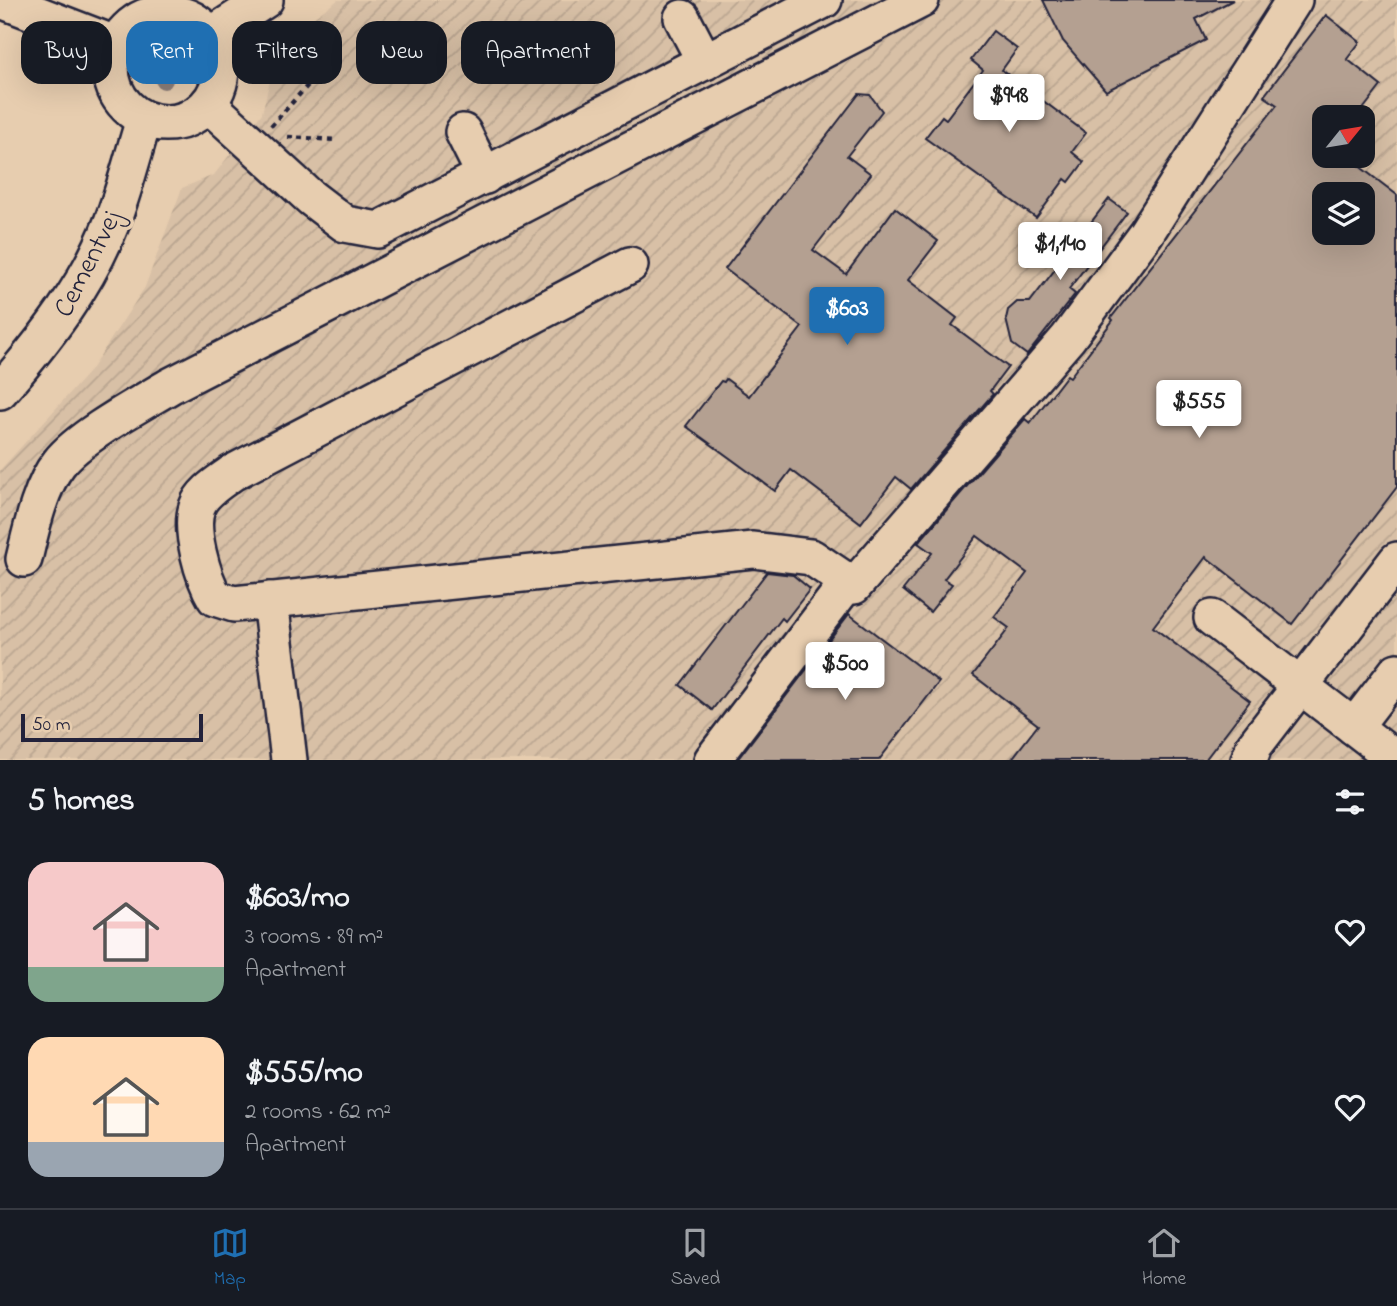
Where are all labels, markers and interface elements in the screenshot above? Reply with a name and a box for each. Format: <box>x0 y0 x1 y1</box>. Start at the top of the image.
chip: Buy <box>21 21 112 84</box>
chip: Rent <box>126 21 218 84</box>
chip: Filters <box>232 21 342 84</box>
chip: New <box>356 21 447 84</box>
chip: Apartment <box>461 21 615 84</box>
pin: $948 <box>968 74 1050 134</box>
text: $948 <box>990 80 1028 113</box>
north arrow <box>1312 105 1376 168</box>
map controls <box>1312 105 1375 245</box>
button: layers <box>1312 182 1375 245</box>
street label: Cementvej <box>45 203 134 325</box>
pin: $1,140 <box>1003 222 1117 282</box>
text: $1,140 <box>1034 228 1086 261</box>
pin: $603 <box>806 288 888 347</box>
text: $603 <box>825 293 869 326</box>
pin: $555 <box>1158 380 1240 440</box>
text: $555 <box>1172 386 1226 419</box>
pin: $500 <box>804 642 886 702</box>
text: $500 <box>822 648 868 681</box>
scale bar <box>21 711 203 743</box>
text: 50 m <box>32 712 71 739</box>
text: 5 homes <box>28 780 135 824</box>
icon: filters <box>1331 783 1369 821</box>
text: $603/mo <box>245 877 350 921</box>
icon: home <box>84 890 168 974</box>
icon: heart <box>1331 913 1369 951</box>
text: 3 rooms · 89 m² <box>245 921 383 954</box>
text: Apartment <box>245 954 346 987</box>
text: $555/mo <box>245 1052 363 1096</box>
icon: home <box>84 1065 168 1149</box>
icon: heart <box>1331 1088 1369 1126</box>
text: 2 rooms · 62 m² <box>245 1096 391 1129</box>
text: Apartment <box>245 1129 346 1162</box>
tab: Map <box>211 1224 249 1293</box>
tab: Saved <box>671 1224 720 1293</box>
tab: Home <box>1142 1224 1186 1293</box>

